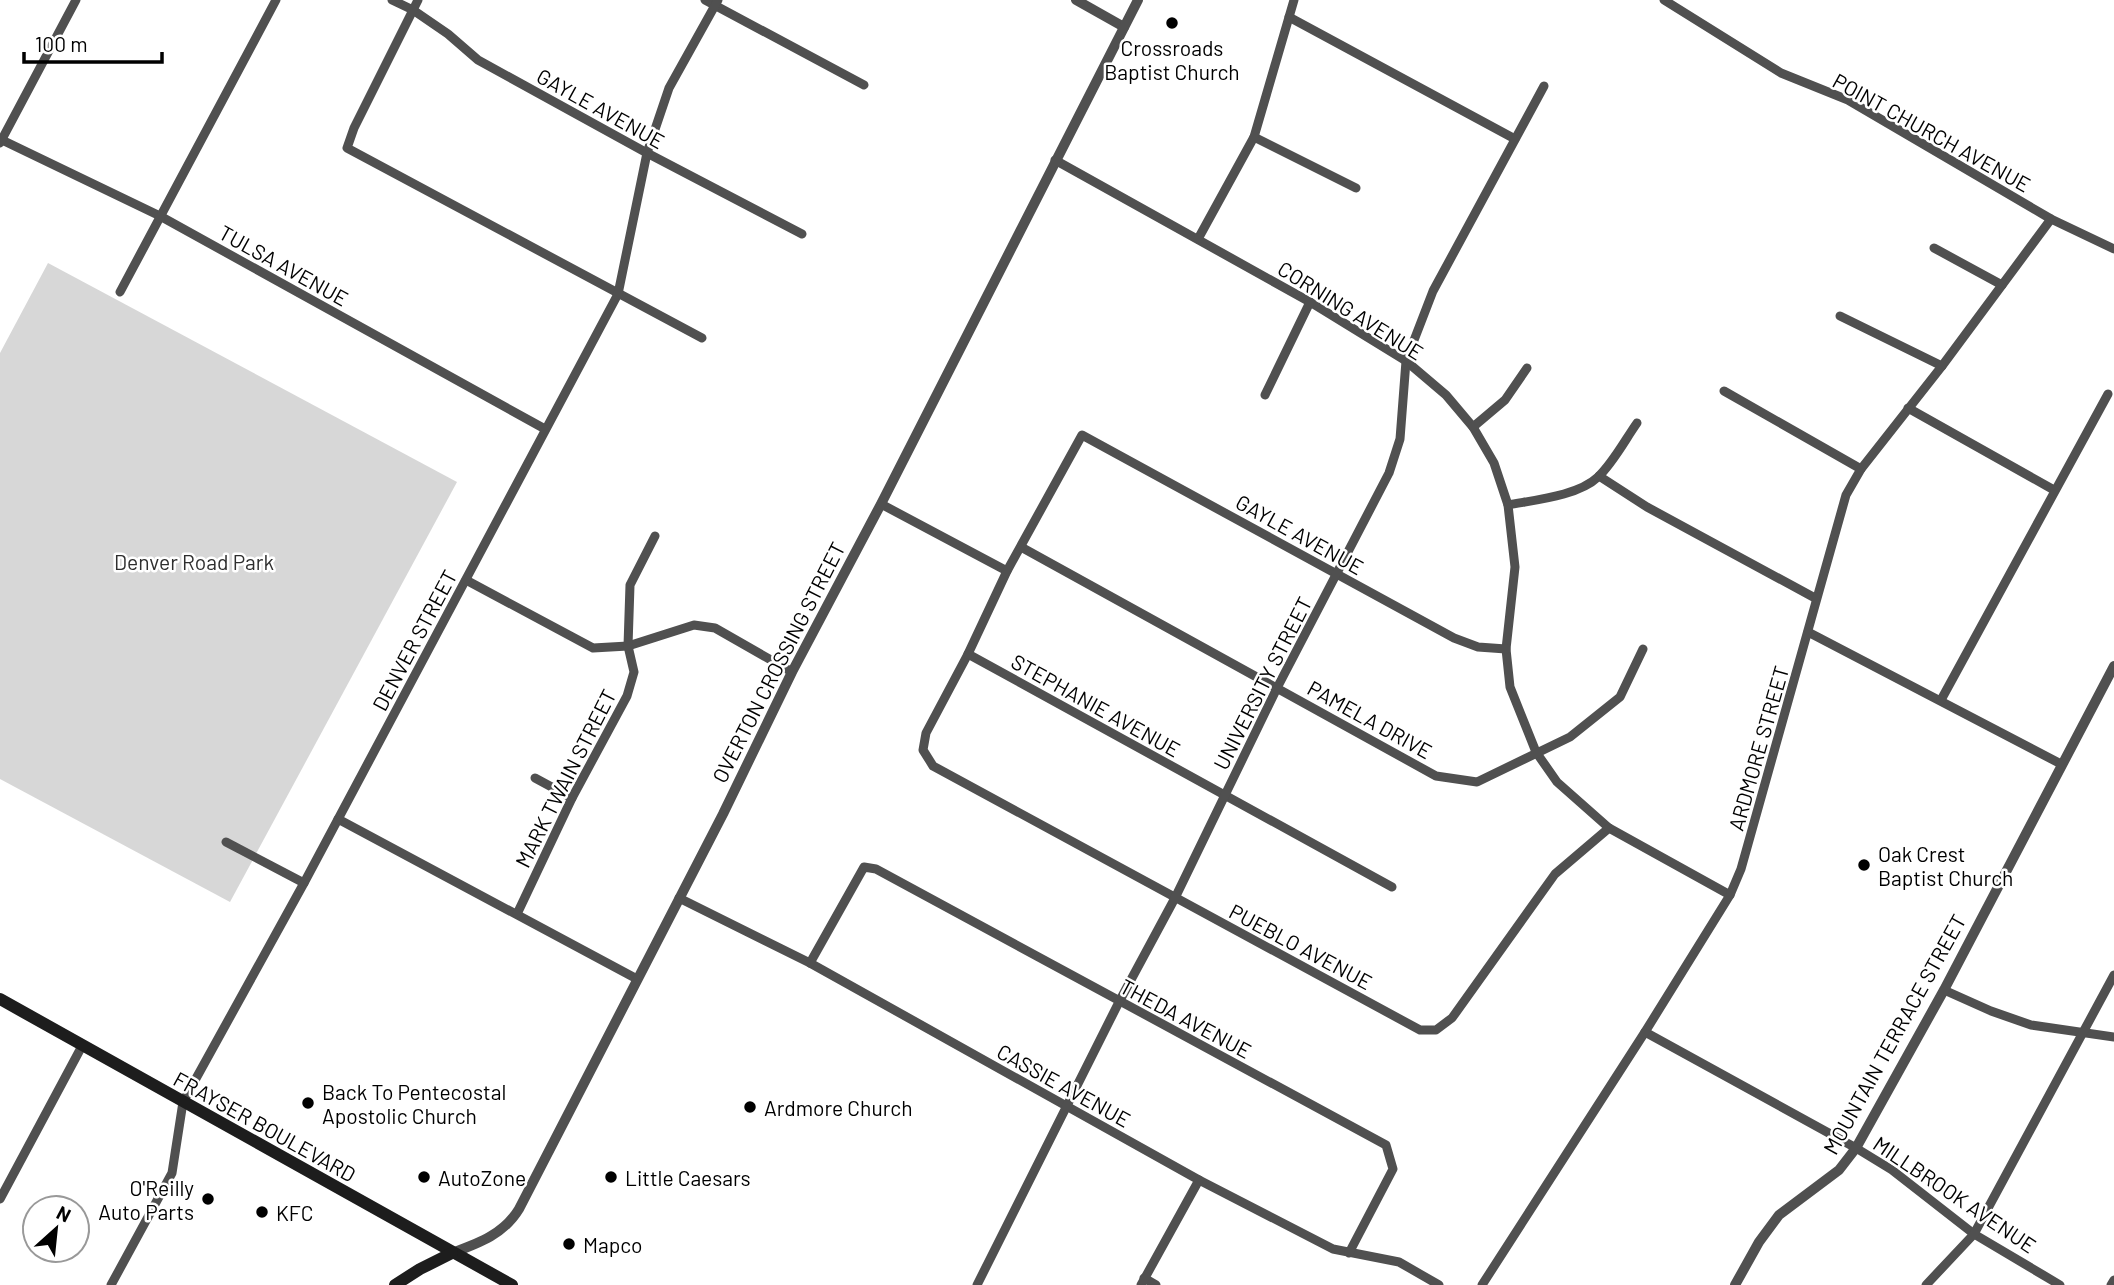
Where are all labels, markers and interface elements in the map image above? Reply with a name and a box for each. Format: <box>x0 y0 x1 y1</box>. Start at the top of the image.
marker: Crossroads Baptist Church <box>1164 15 1180 31</box>
scale bar <box>24 21 163 65</box>
text: 100 m <box>35 31 88 56</box>
place label: Crossroads Baptist Church <box>1104 35 1240 84</box>
street label: GAYLE AVENUE <box>533 63 669 153</box>
street label: POINT CHURCH AVENUE <box>1829 67 2035 197</box>
street label: TULSA AVENUE <box>215 219 353 311</box>
street label: CORNING AVENUE <box>1274 255 1428 365</box>
street label: GAYLE AVENUE <box>1232 489 1368 579</box>
street label: OVERTON CROSSING STREET <box>706 537 850 787</box>
park label: Denver Road Park <box>114 549 274 574</box>
street label: DENVER STREET <box>366 565 462 715</box>
street label: UNIVERSITY STREET <box>1208 592 1316 774</box>
street label: STEPHANIE AVENUE <box>1007 648 1185 762</box>
street label: ARDMORE STREET <box>1722 663 1794 833</box>
street label: PAMELA DRIVE <box>1303 675 1437 763</box>
street label: MARK TWAIN STREET <box>509 685 621 871</box>
place label: Oak Crest Baptist Church <box>1878 841 2013 890</box>
marker: Oak Crest Baptist Church <box>1856 857 1872 873</box>
street label: PUEBLO AVENUE <box>1225 898 1377 994</box>
street label: MOUNTAIN TERRACE STREET <box>1817 910 1971 1158</box>
street label: THEDA AVENUE <box>1116 973 1256 1063</box>
street label: CASSIE AVENUE <box>993 1038 1135 1132</box>
street label: FRAYSER BOULEVARD <box>170 1066 360 1186</box>
place label: Back To Pentecostal Apostolic Church <box>322 1079 506 1128</box>
marker: Back To Pentecostal Apostolic Church <box>300 1095 316 1111</box>
place label: Ardmore Church <box>764 1095 912 1120</box>
marker: Ardmore Church <box>742 1099 758 1115</box>
street label: MILLBROOK AVENUE <box>1869 1130 2041 1258</box>
place label: AutoZone <box>438 1165 526 1190</box>
place label: Little Caesars <box>625 1165 751 1190</box>
marker: AutoZone <box>416 1169 432 1185</box>
marker: Little Caesars <box>603 1169 619 1185</box>
place label: O'Reilly Auto Parts <box>98 1175 194 1224</box>
marker: O'Reilly Auto Parts <box>200 1191 216 1207</box>
north arrow <box>21 1194 91 1264</box>
text: N <box>53 1200 75 1227</box>
place label: KFC <box>276 1200 313 1225</box>
marker: KFC <box>254 1204 270 1220</box>
place label: Mapco <box>583 1232 643 1257</box>
marker: Mapco <box>561 1236 577 1252</box>

